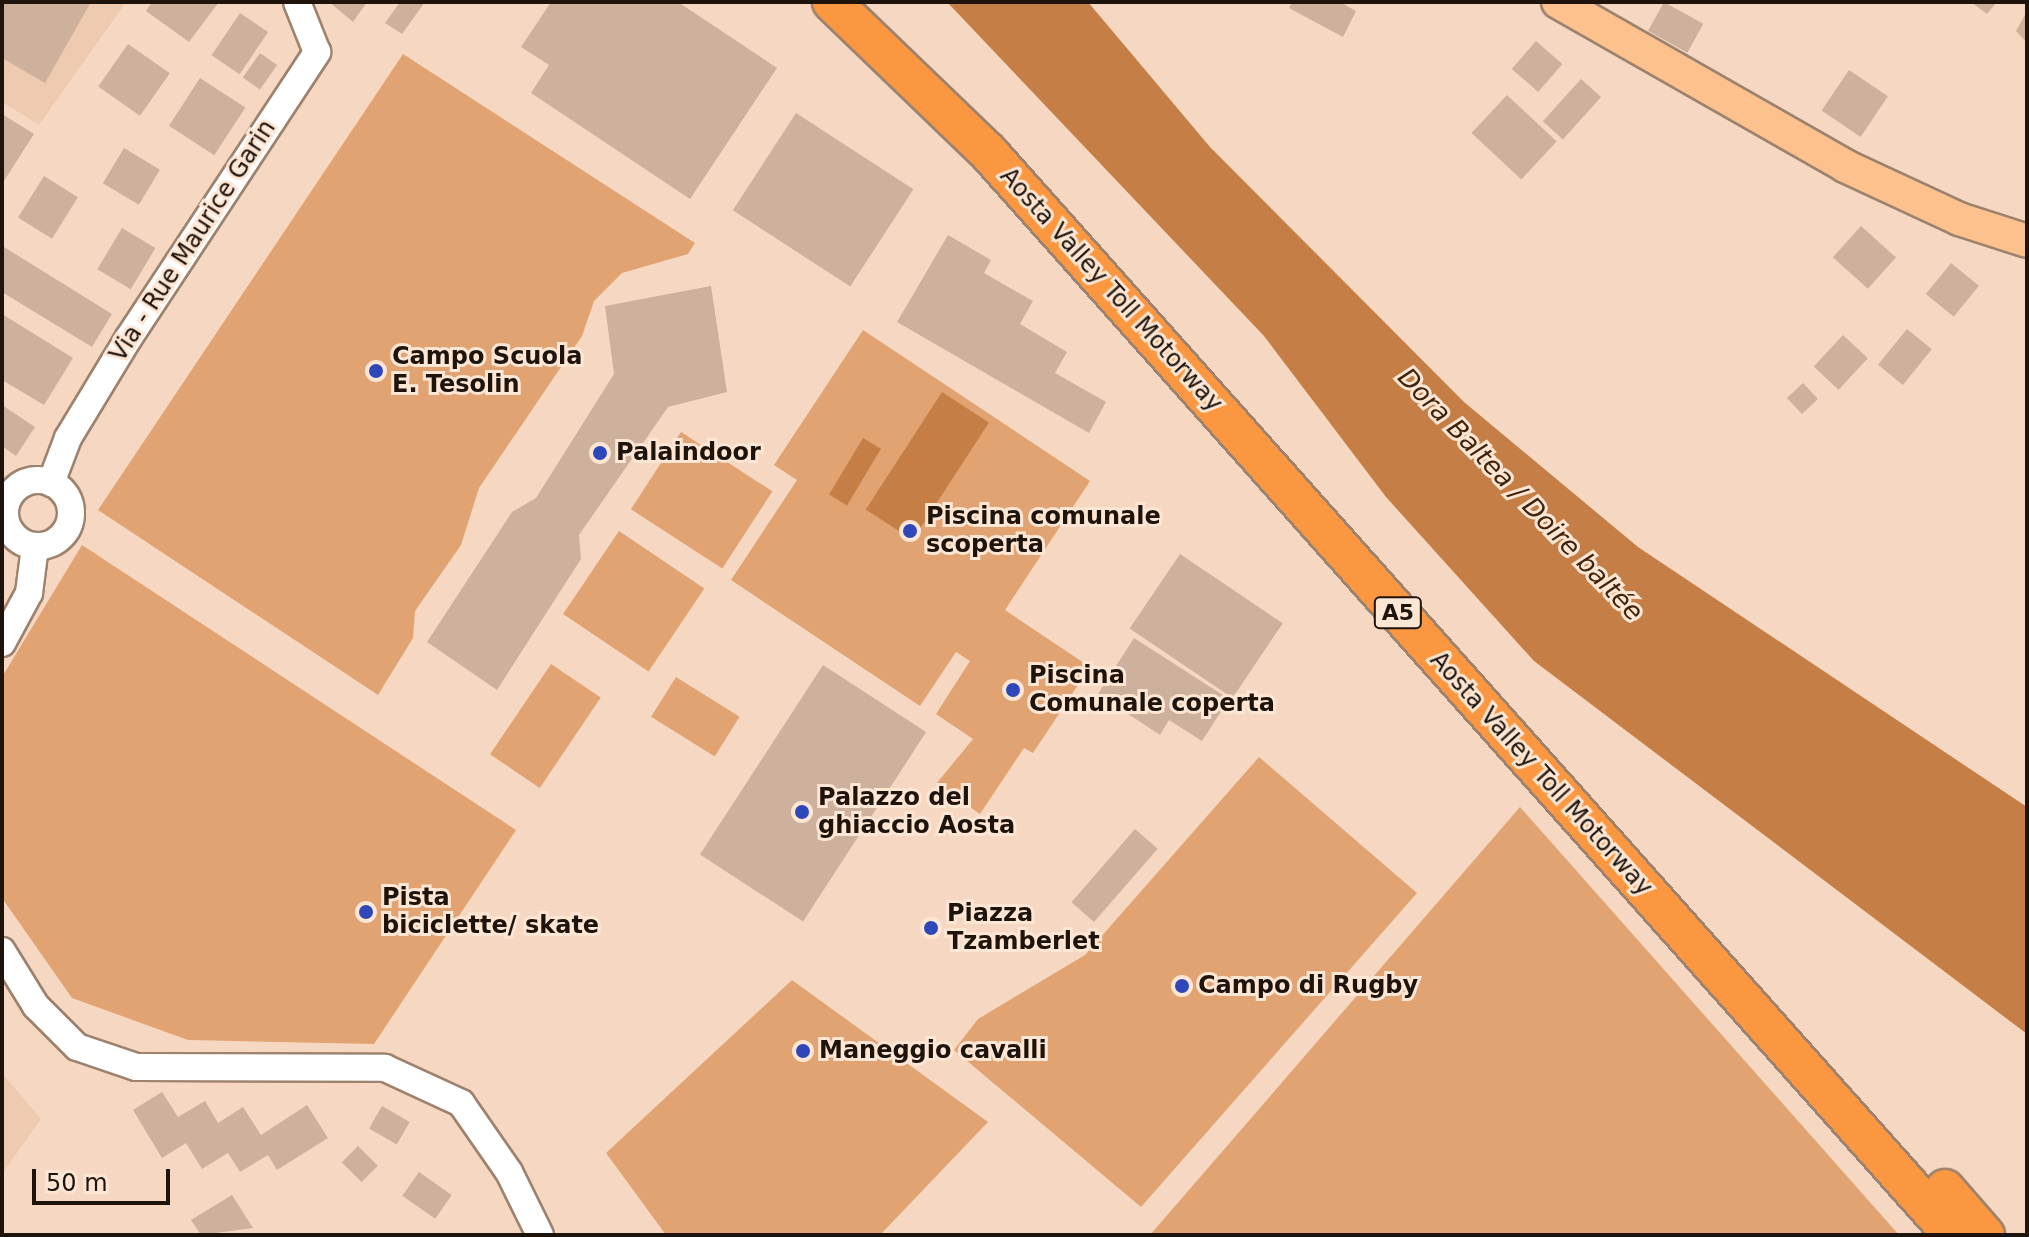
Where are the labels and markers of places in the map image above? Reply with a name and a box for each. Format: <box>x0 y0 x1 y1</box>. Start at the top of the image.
place label: Campo Scuola E. Tesolin <box>392 343 582 399</box>
marker: Campo Scuola E. Tesolin <box>367 362 385 380</box>
place label: Palaindoor <box>616 439 761 467</box>
marker: Palaindoor <box>591 444 609 462</box>
place label: Piscina comunale scoperta <box>926 503 1161 559</box>
marker: Piscina comunale scoperta <box>901 522 919 540</box>
place label: Piscina Comunale coperta <box>1029 662 1275 718</box>
marker: Piscina Comunale coperta <box>1004 681 1022 699</box>
place label: Palazzo del ghiaccio Aosta <box>818 784 1015 840</box>
marker: Palazzo del ghiaccio Aosta <box>793 803 811 821</box>
place label: Pista biciclette/ skate <box>382 884 599 940</box>
place label: Piazza Tzamberlet <box>947 900 1100 956</box>
marker: Pista biciclette/ skate <box>357 903 375 921</box>
marker: Piazza Tzamberlet <box>922 919 940 937</box>
place label: Campo di Rugby <box>1198 972 1418 1000</box>
marker: Campo di Rugby <box>1173 977 1191 995</box>
place label: Maneggio cavalli <box>819 1037 1047 1065</box>
marker: Maneggio cavalli <box>794 1042 812 1060</box>

